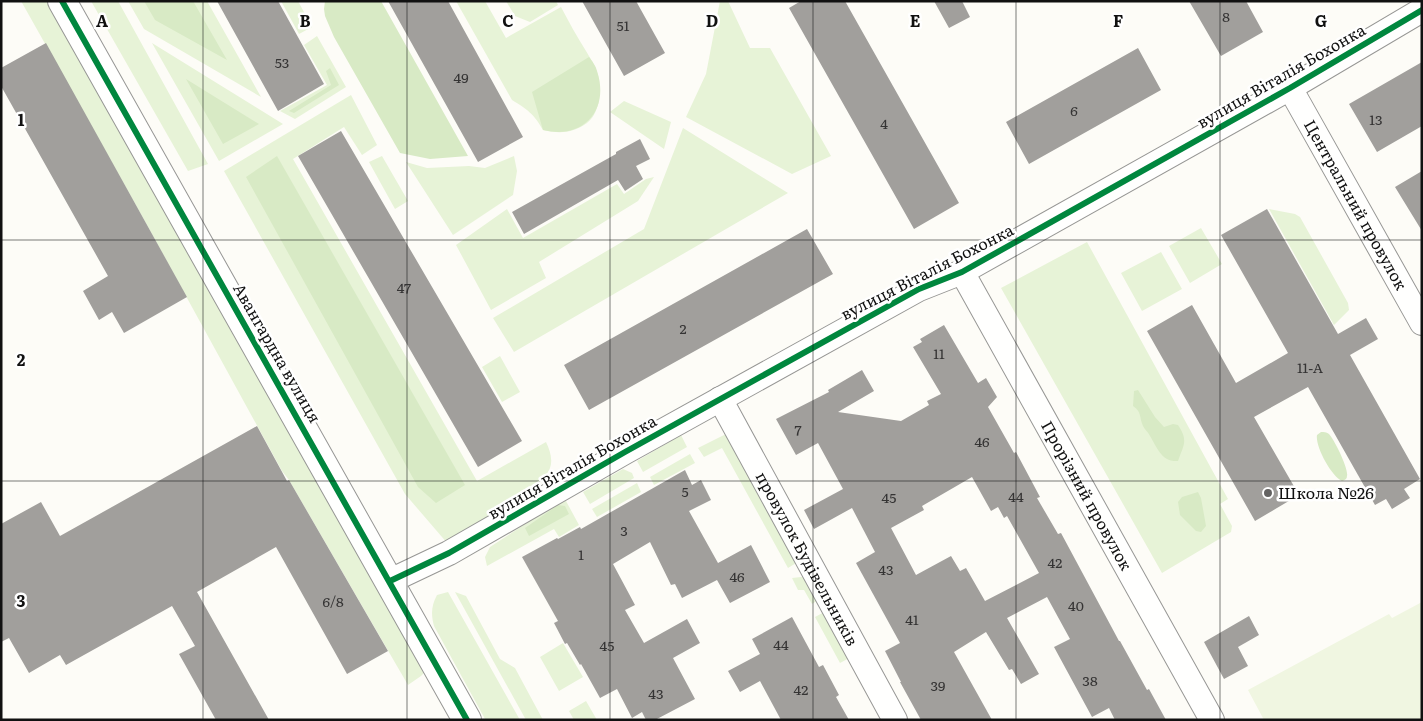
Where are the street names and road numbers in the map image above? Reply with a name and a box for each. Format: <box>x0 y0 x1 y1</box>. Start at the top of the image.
street label: вулиця Віталія Бохонка <box>1192 17 1370 133</box>
street label: Центральний провулок <box>1299 115 1414 294</box>
street label: вулиця Віталія Бохонка <box>836 217 1018 325</box>
street label: Авангардна вулиця <box>228 278 328 427</box>
street label: вулиця Віталія Бохонка <box>483 408 661 524</box>
street label: Прорізний провулок <box>1036 416 1139 575</box>
street label: провулок Будівельників <box>751 467 865 650</box>

